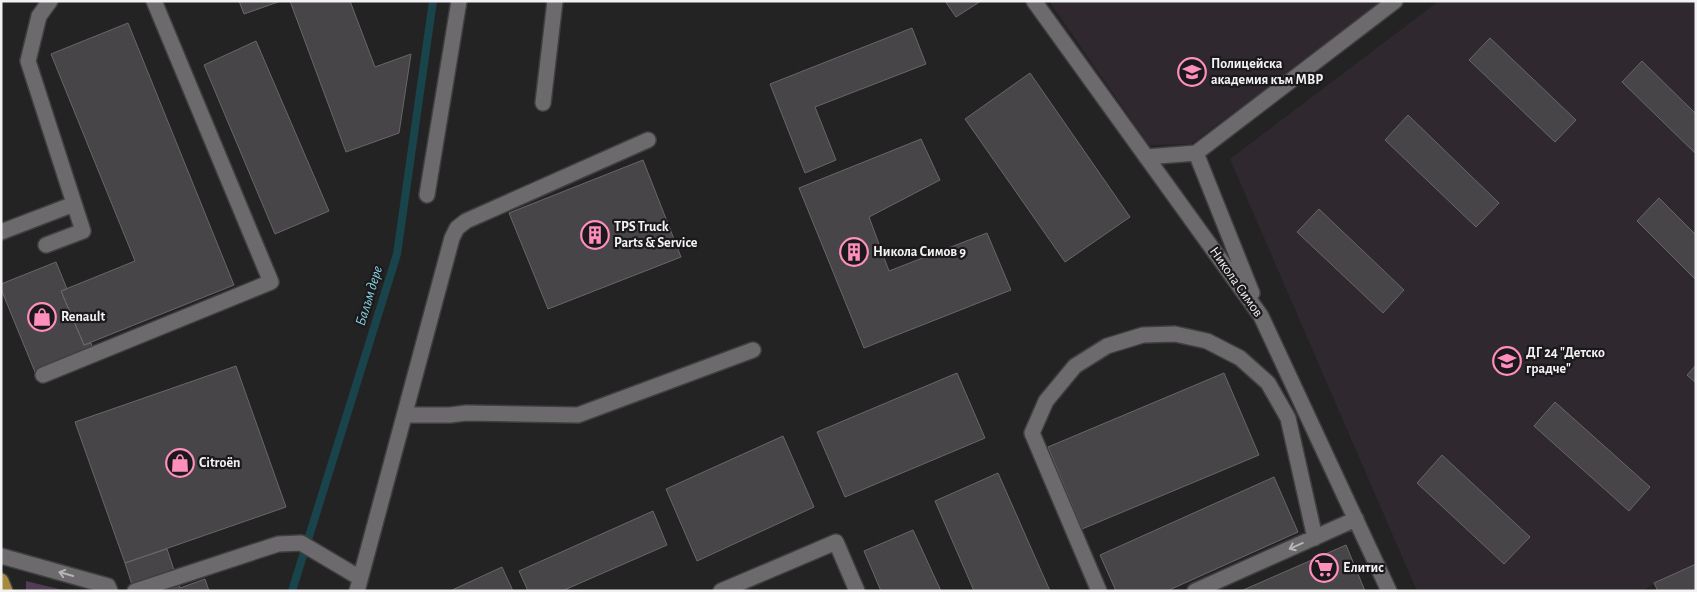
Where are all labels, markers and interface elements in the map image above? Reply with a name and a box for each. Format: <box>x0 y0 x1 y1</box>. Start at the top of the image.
school or university icon: Полицейска академия към МВР <box>1177 57 1207 87</box>
place label: Полицейска академия към МВР <box>1211 57 1323 87</box>
building icon: TPS Truck Parts & Service <box>580 220 610 250</box>
place label: TPS Truck Parts & Service <box>614 220 698 250</box>
building icon: Никола Симов 9 <box>839 237 869 267</box>
street label: Никола Симов <box>1207 244 1265 320</box>
place label: Никола Симов 9 <box>873 245 966 259</box>
water label: Балъм дере <box>353 264 385 328</box>
shop icon: Renault <box>27 302 57 332</box>
place label: Renault <box>61 310 106 324</box>
school or university icon: ДГ 24 "Детско градче" <box>1492 346 1522 376</box>
place label: ДГ 24 "Детско градче" <box>1526 346 1605 376</box>
shop icon: Citroën <box>165 448 195 478</box>
place label: Citroën <box>199 456 240 470</box>
one-way arrow <box>1289 541 1304 551</box>
supermarket icon: Елитис <box>1309 553 1339 583</box>
place label: Елитис <box>1343 561 1384 575</box>
one-way arrow <box>59 569 75 578</box>

